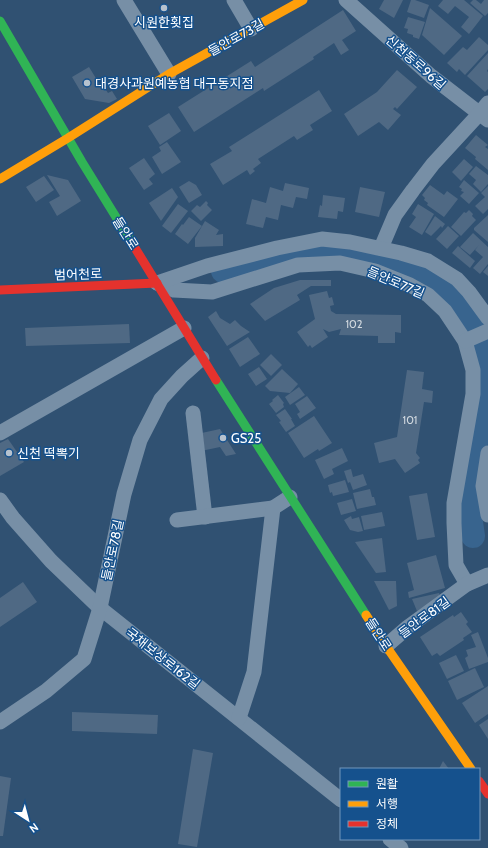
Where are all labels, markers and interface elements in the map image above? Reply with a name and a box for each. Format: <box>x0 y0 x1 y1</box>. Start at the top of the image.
marker: 시원한횟집 <box>159 3 169 13</box>
place label: 시원한횟집 <box>134 14 194 30</box>
street label: 들안로73길 <box>205 15 267 59</box>
street label: 신천동로96길 <box>383 31 449 93</box>
place label: 대경사과원예농협 대구동지점 <box>95 75 253 91</box>
marker: 대경사과원예농협 대구동지점 <box>82 78 92 88</box>
street label: 들안로 <box>110 214 142 252</box>
street label: 들안로77길 <box>365 263 427 301</box>
street label: 범어천로 <box>54 265 102 283</box>
house number: 102 <box>345 317 363 331</box>
house number: 101 <box>403 413 417 427</box>
place label: GS25 <box>231 430 261 446</box>
marker: GS25 <box>218 433 228 443</box>
place label: 신천 떡뽁기 <box>17 445 80 461</box>
marker: 신천 떡뽁기 <box>4 448 14 458</box>
street label: 들안로78길 <box>98 518 126 582</box>
street label: 들안로81길 <box>395 593 453 641</box>
street label: 들안로 <box>363 615 395 653</box>
street label: 국채보상로162길 <box>123 624 203 692</box>
legend <box>340 768 480 840</box>
text: 원활 <box>376 776 398 791</box>
text: 서행 <box>376 796 398 811</box>
north arrow <box>8 800 48 840</box>
text: 정체 <box>376 816 398 831</box>
text: N <box>27 820 41 836</box>

